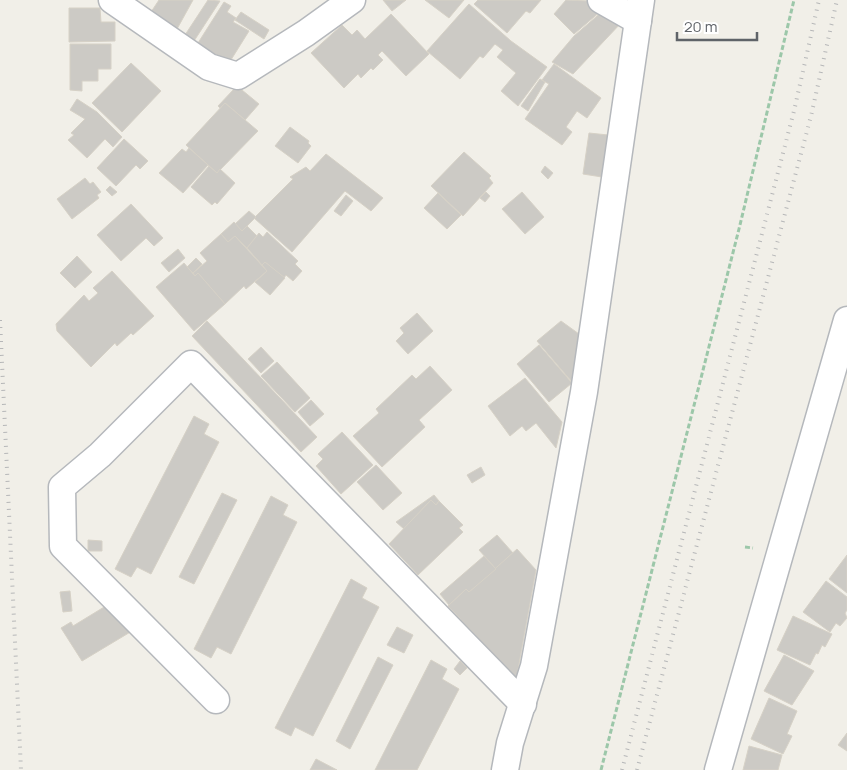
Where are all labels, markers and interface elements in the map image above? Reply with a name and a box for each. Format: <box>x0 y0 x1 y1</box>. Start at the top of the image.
scale bar <box>677 10 757 42</box>
text: 20 m <box>684 16 717 37</box>

